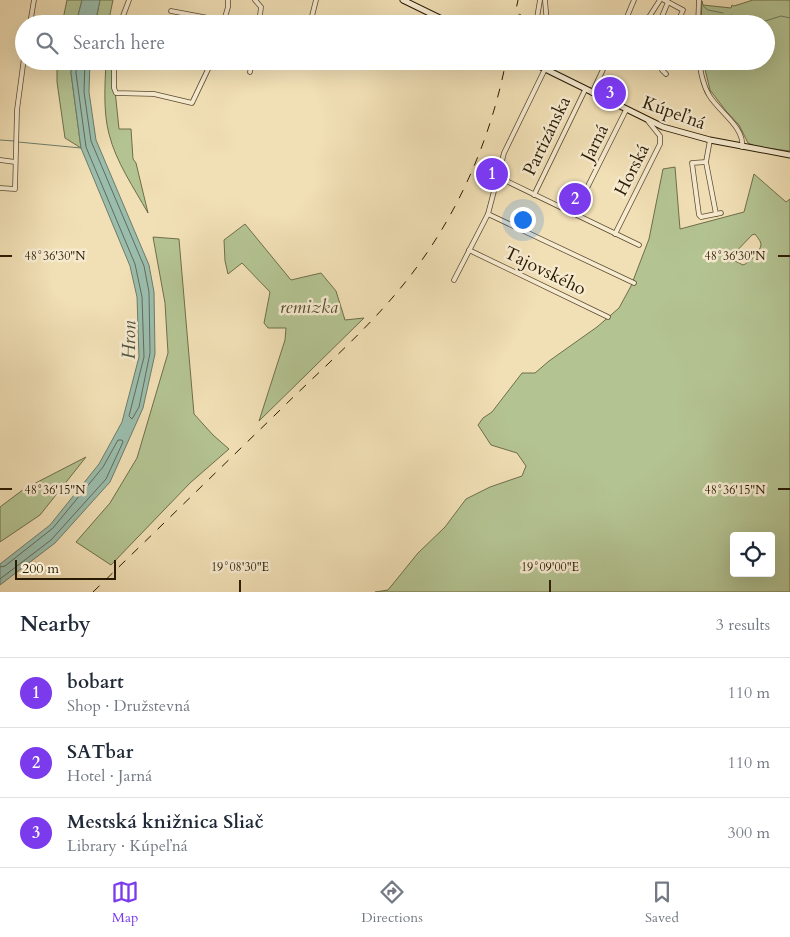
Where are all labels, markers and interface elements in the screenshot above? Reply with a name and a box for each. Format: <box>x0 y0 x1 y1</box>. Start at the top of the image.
search box <box>15 15 775 70</box>
icon: search <box>33 29 61 57</box>
text: Search here <box>73 30 165 56</box>
pin: 3 <box>594 74 626 112</box>
street label: Kúpeľná <box>639 90 709 136</box>
street label: Partizánska <box>517 92 577 180</box>
street label: Jarná <box>574 120 615 168</box>
street label: Horská <box>608 140 656 200</box>
pin: 1 <box>476 155 508 193</box>
pin: 2 <box>559 180 591 218</box>
your location <box>510 207 536 233</box>
street label: Tajovského <box>500 240 590 302</box>
text: 48°36'30"N <box>25 248 86 264</box>
text: 48°36'30"N <box>705 248 766 264</box>
park label: remizka <box>280 295 338 320</box>
water label: Hron <box>116 320 142 360</box>
text: 48°36'15"N <box>25 482 86 498</box>
text: 48°36'15"N <box>705 482 766 498</box>
map controls <box>730 532 775 577</box>
button: locate <box>730 532 775 577</box>
scale bar <box>15 557 116 580</box>
text: 200 m <box>22 559 59 578</box>
text: 19°08'30"E <box>211 559 269 575</box>
text: 19°09'00"E <box>521 559 579 575</box>
text: Nearby <box>20 610 91 639</box>
text: 3 results <box>716 614 770 636</box>
text: bobart <box>67 669 124 695</box>
text: 1 <box>32 682 40 704</box>
text: 110 m <box>728 682 770 704</box>
text: Shop · Družstevná <box>67 695 190 717</box>
text: SATbar <box>67 739 133 765</box>
text: 2 <box>32 752 40 774</box>
text: 110 m <box>728 752 770 774</box>
text: Hotel · Jarná <box>67 765 152 787</box>
text: Mestská knižnica Sliač <box>67 809 264 835</box>
text: 3 <box>32 822 40 844</box>
text: 300 m <box>728 822 770 844</box>
text: Library · Kúpeľná <box>67 835 188 857</box>
tab: Map <box>111 878 139 927</box>
tab: Directions <box>361 878 423 927</box>
tab: Saved <box>645 878 679 927</box>

